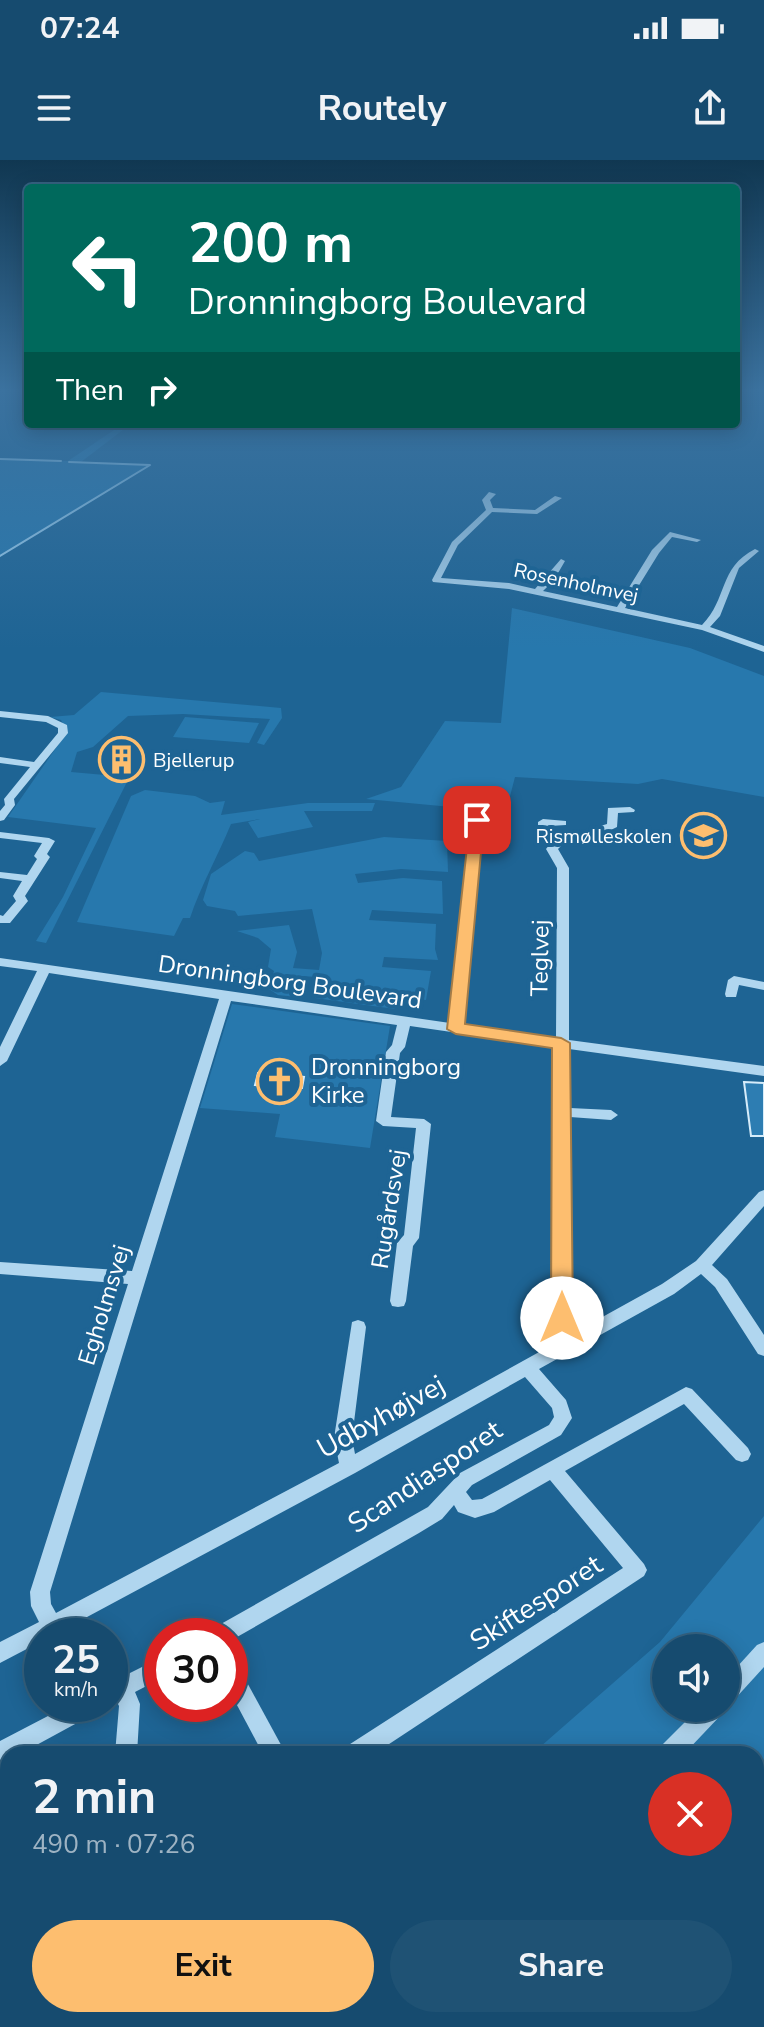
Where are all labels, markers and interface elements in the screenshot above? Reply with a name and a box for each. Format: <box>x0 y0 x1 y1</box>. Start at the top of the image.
text: 07:24 <box>40 8 119 49</box>
text: Routely <box>318 84 446 133</box>
icon: menu <box>32 86 76 130</box>
icon: share <box>688 86 732 130</box>
text: 200 m <box>188 205 353 282</box>
icon: left <box>56 216 160 320</box>
text: Dronningborg Boulevard <box>188 278 587 327</box>
icon: right <box>140 368 184 412</box>
text: Then <box>56 370 124 411</box>
street label: Rosenholmvej <box>511 557 641 609</box>
building icon: Bjellerup <box>98 736 146 784</box>
place label: Bjellerup <box>153 747 234 774</box>
pin <box>443 786 511 854</box>
icon: arrive <box>455 798 499 842</box>
school or university icon: Rismølleskolen <box>679 812 727 860</box>
place label: Rismølleskolen <box>535 823 672 850</box>
street label: Teglvej <box>523 919 557 997</box>
street label: Dronningborg Boulevard <box>156 948 424 1016</box>
place label: Dronningborg Kirke <box>311 1051 461 1111</box>
church icon: Dronningborg Kirke <box>256 1057 304 1105</box>
street label: Rugårdsvej <box>364 1147 414 1271</box>
street label: Egholmsvej <box>70 1241 138 1369</box>
position arrow <box>520 1276 604 1360</box>
street label: Udbyhøjvej <box>310 1366 452 1468</box>
street label: Scandiasporet <box>340 1411 510 1543</box>
street label: Skiftesporet <box>462 1546 610 1660</box>
speed limit sign: 30 <box>144 1618 248 1722</box>
text: 25 <box>52 1633 100 1687</box>
map controls <box>652 1634 740 1722</box>
button: sound <box>652 1634 740 1722</box>
text: km/h <box>54 1676 98 1703</box>
text: 2 min <box>32 1764 156 1830</box>
button: close <box>648 1772 732 1856</box>
text: 490 m · 07:26 <box>32 1827 195 1862</box>
button: Exit <box>32 1920 374 2012</box>
button: Share <box>390 1920 732 2012</box>

